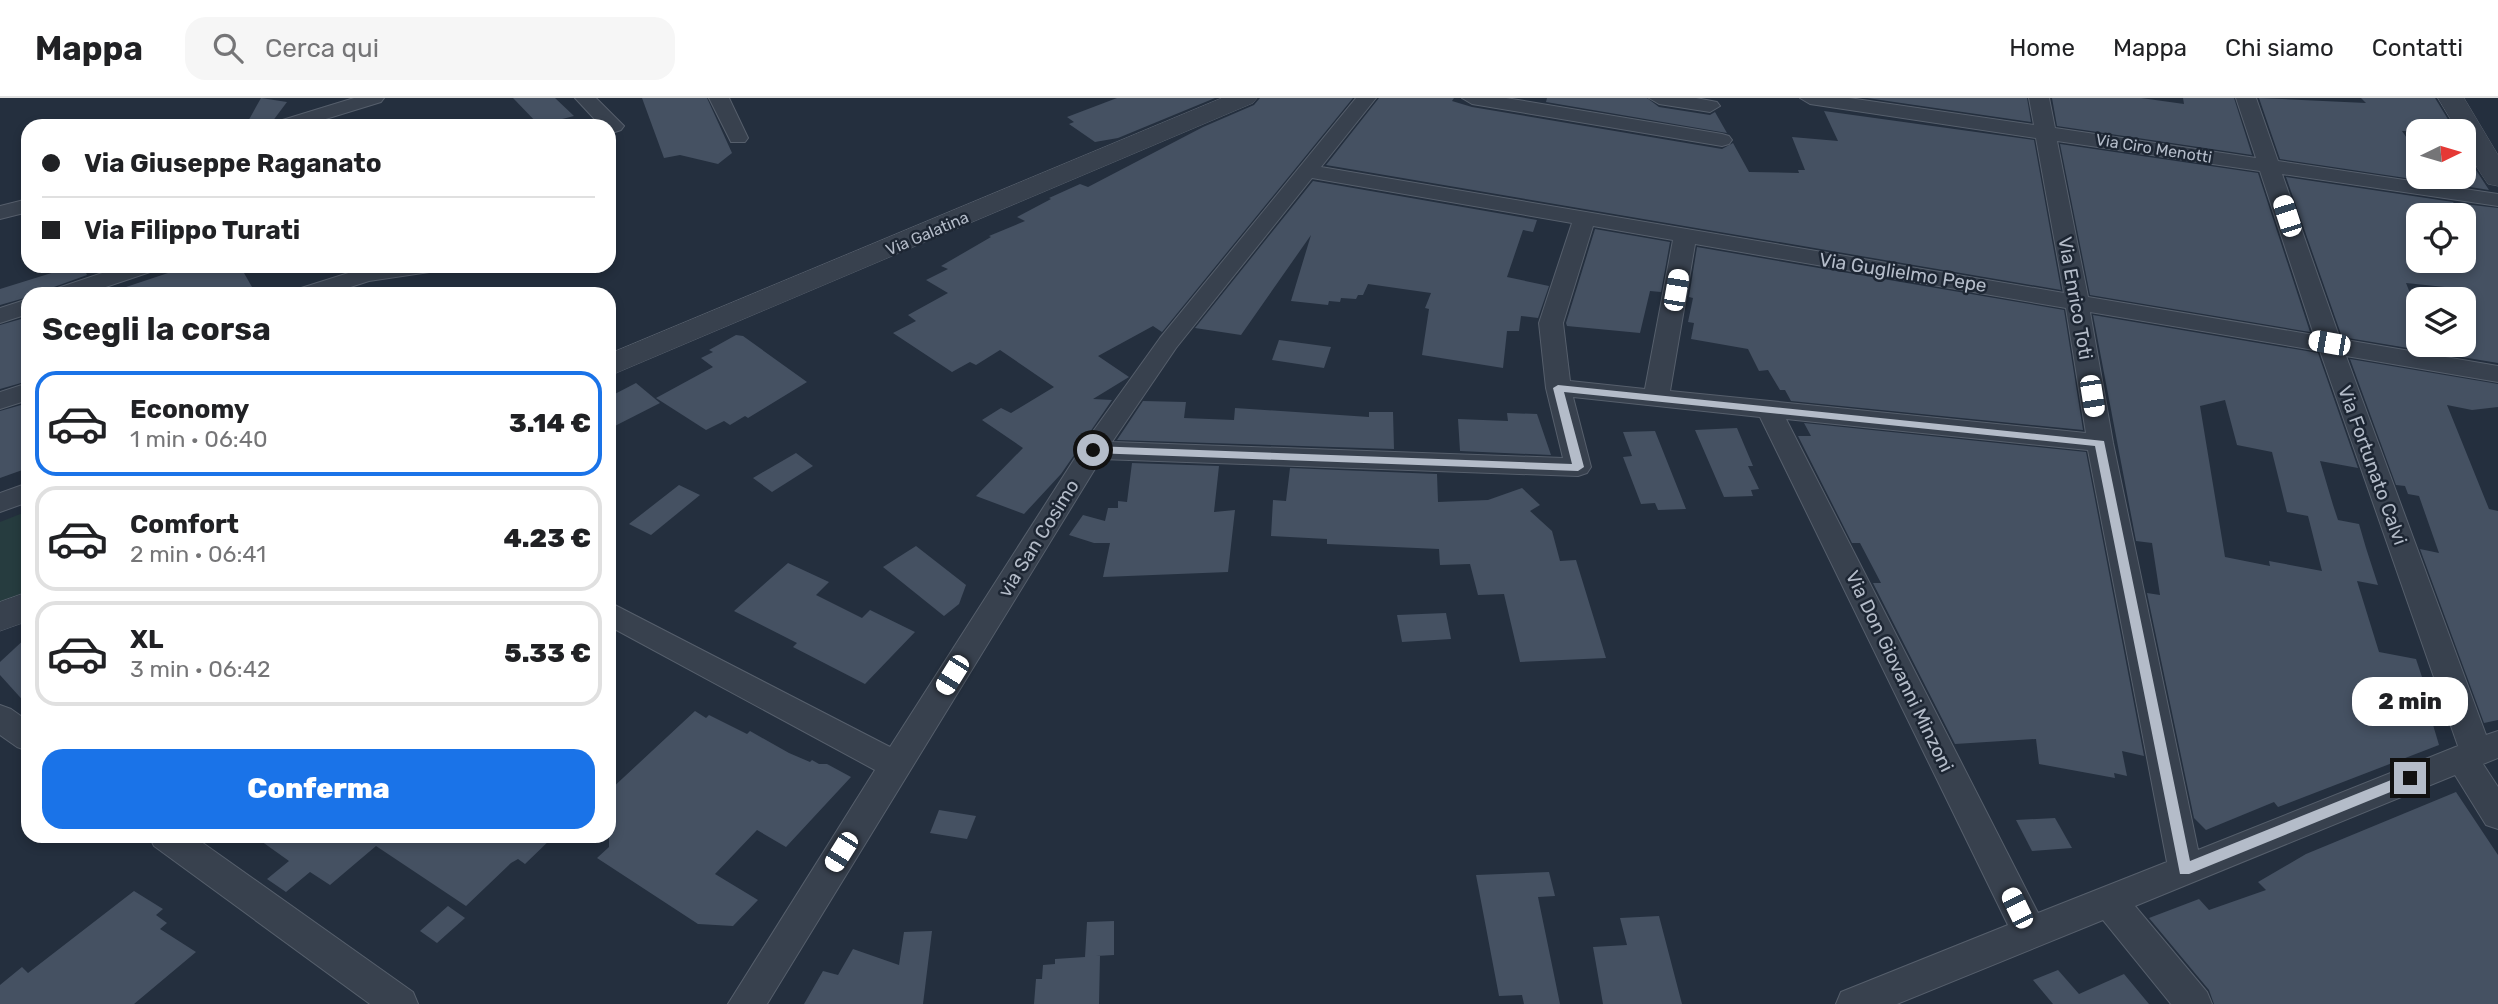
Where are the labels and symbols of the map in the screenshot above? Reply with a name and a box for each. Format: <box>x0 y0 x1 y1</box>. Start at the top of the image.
north arrow <box>2406 119 2476 189</box>
street label: Via Ciro Menotti <box>2094 130 2213 167</box>
car <box>2271 193 2304 239</box>
street label: Via Galatina <box>883 208 971 259</box>
street label: Via Enrico Toti <box>2053 235 2098 361</box>
street label: Via Guglielmo Pepe <box>1817 248 1988 297</box>
car <box>1663 267 1690 313</box>
car <box>2307 329 2352 357</box>
car <box>2079 374 2106 418</box>
street label: Via Fortunato Calvi <box>2333 382 2412 548</box>
route start <box>1077 434 1109 466</box>
street label: via San Cosimo <box>993 475 1084 601</box>
street label: Via Don Giovanni Minzoni <box>1841 567 1958 776</box>
car <box>932 652 973 698</box>
callout: 2 min <box>2352 676 2468 726</box>
route end <box>2394 762 2426 794</box>
car <box>821 829 862 875</box>
car <box>1999 885 2036 931</box>

